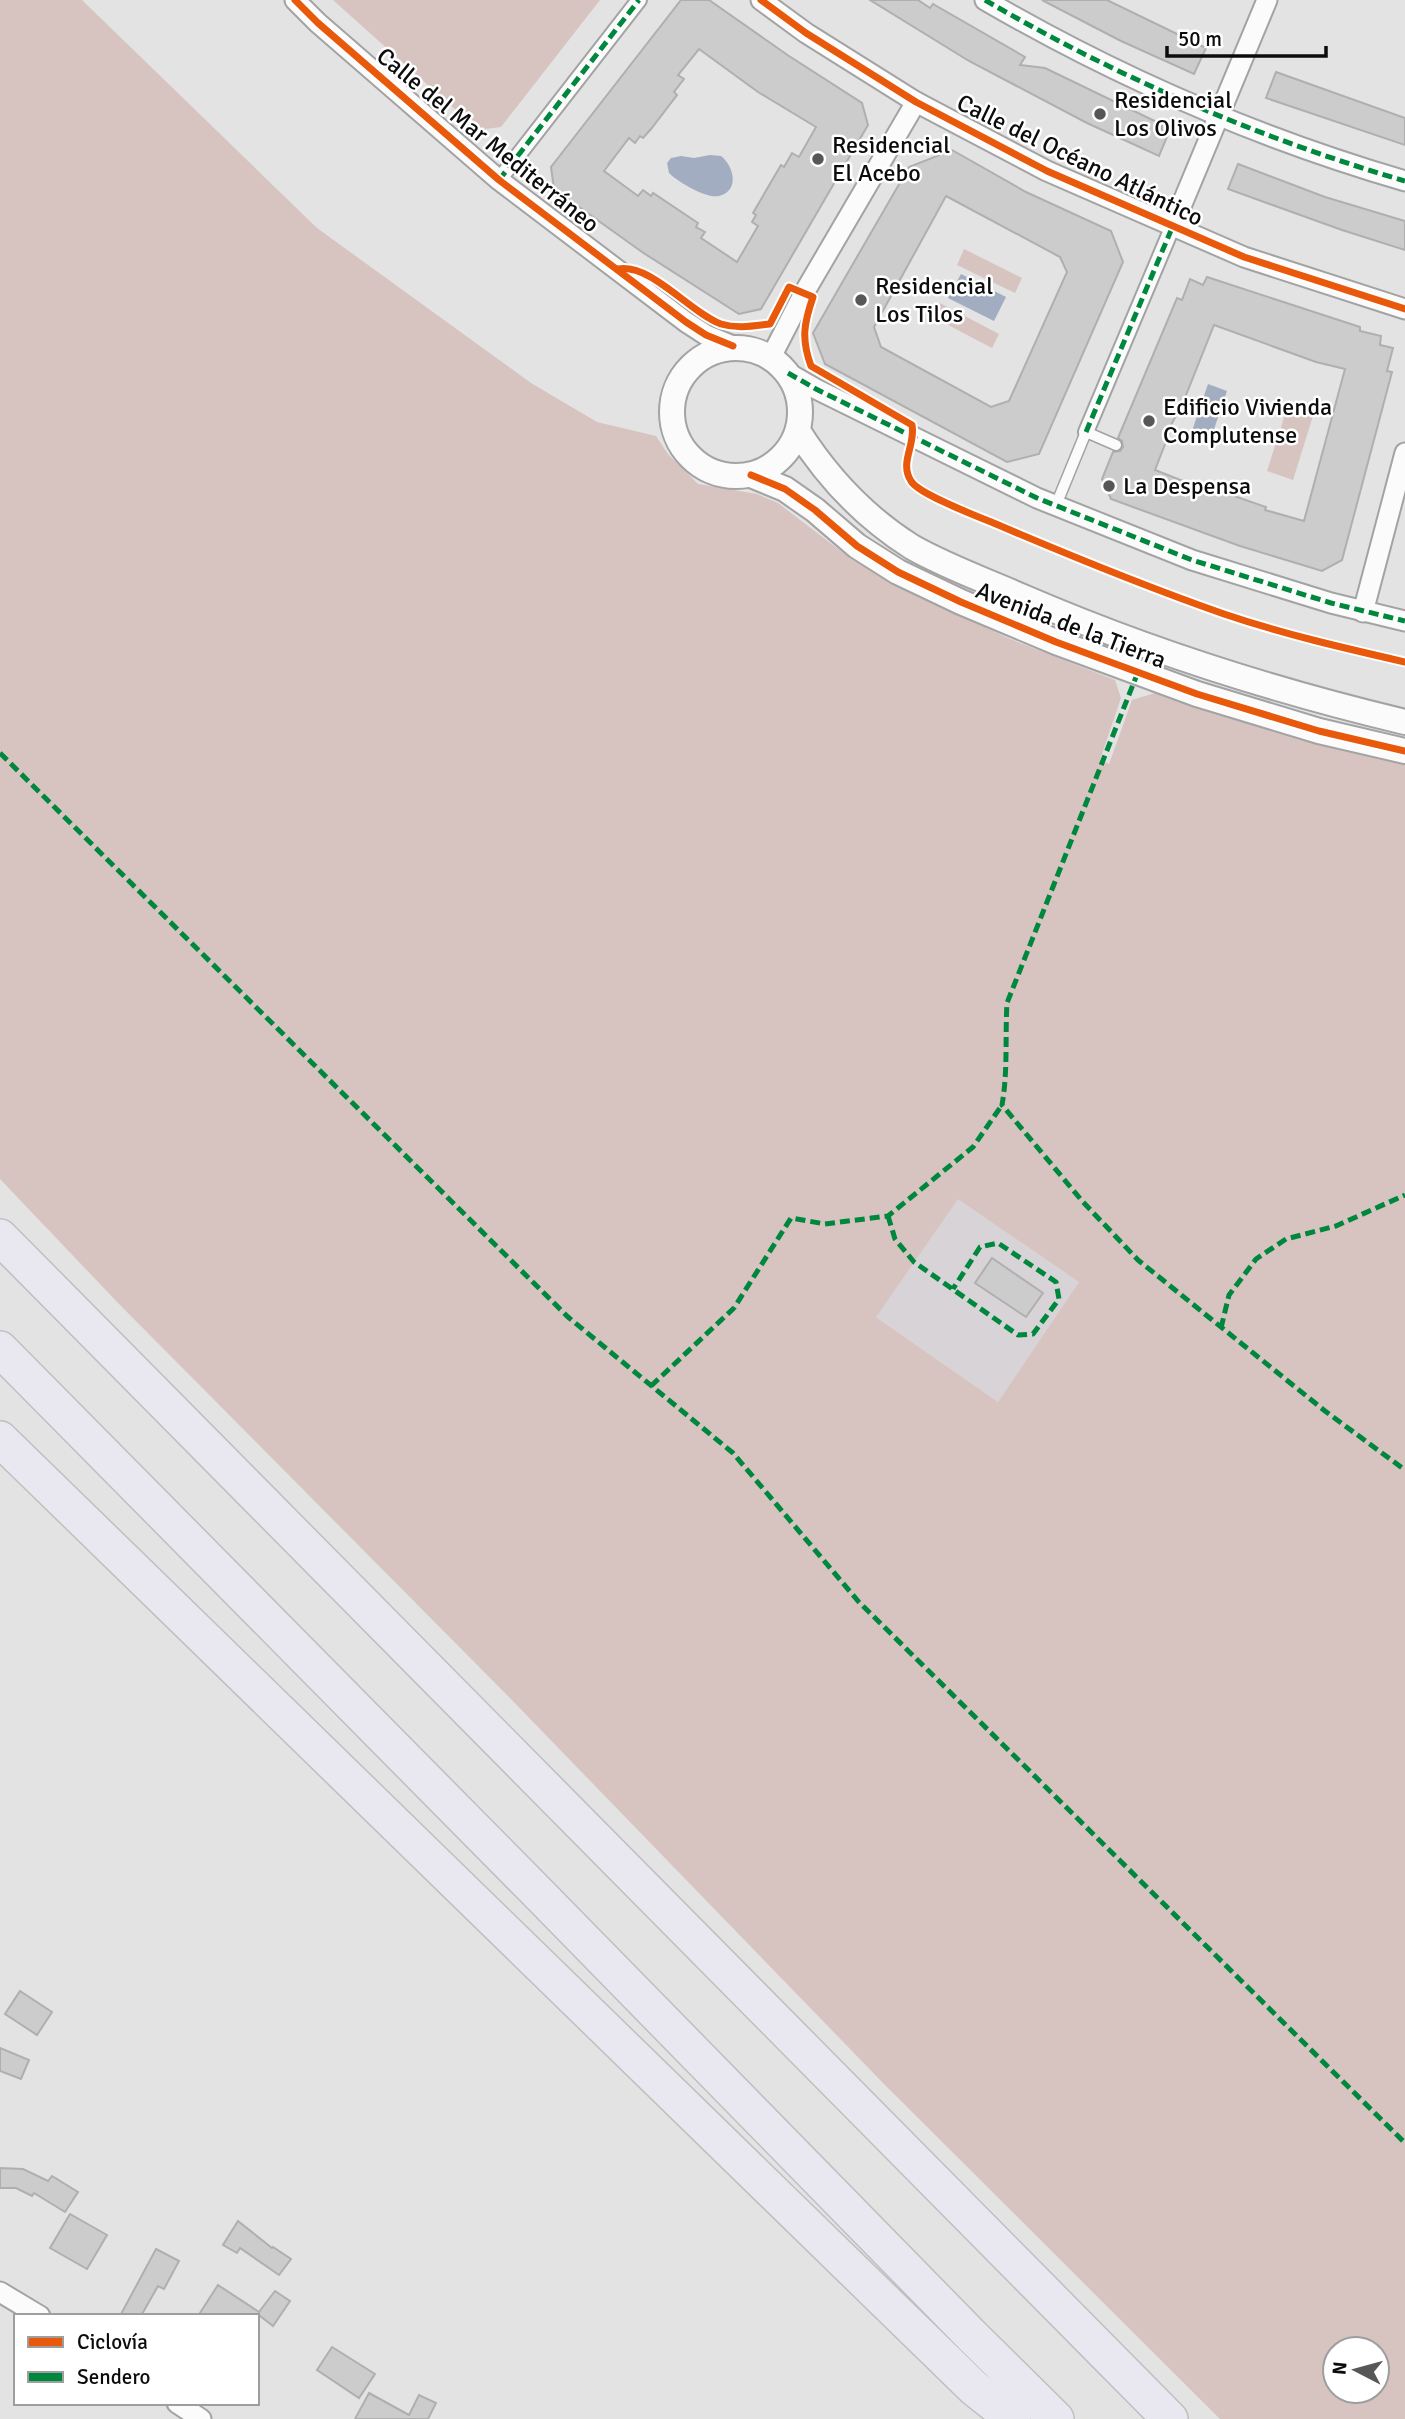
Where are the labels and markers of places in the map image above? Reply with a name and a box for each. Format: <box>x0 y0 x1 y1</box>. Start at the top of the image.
place label: Residencial Los Olivos <box>1114 85 1232 143</box>
marker: Residencial Los Olivos <box>1092 106 1108 122</box>
place label: Residencial El Acebo <box>832 130 950 188</box>
marker: Residencial El Acebo <box>810 151 826 167</box>
place label: Residencial Los Tilos <box>875 271 993 329</box>
marker: Residencial Los Tilos <box>853 292 869 308</box>
place label: Edificio Vivienda Complutense <box>1163 392 1332 450</box>
marker: Edificio Vivienda Complutense <box>1141 413 1157 429</box>
place label: La Despensa <box>1123 471 1251 501</box>
marker: La Despensa <box>1101 478 1117 494</box>

